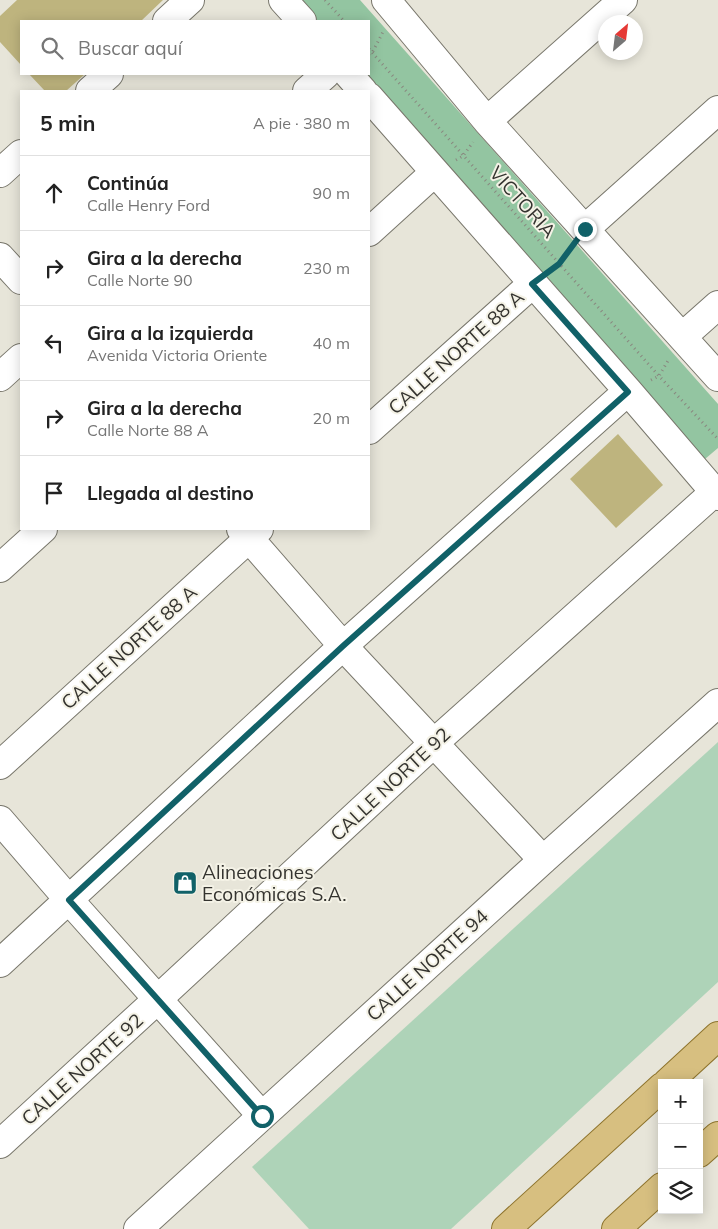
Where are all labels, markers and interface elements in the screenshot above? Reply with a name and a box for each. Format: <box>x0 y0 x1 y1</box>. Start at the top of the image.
north arrow <box>598 15 643 60</box>
search box <box>20 20 370 75</box>
icon: search <box>38 34 66 62</box>
text: Buscar aquí <box>78 36 182 60</box>
text: 5 min <box>40 110 95 136</box>
text: A pie · 380 m <box>253 113 350 133</box>
street label: VICTORIA <box>485 161 561 243</box>
text: Continúa <box>87 171 169 195</box>
icon: ahead <box>40 179 68 207</box>
text: 90 m <box>313 183 350 203</box>
text: Calle Henry Ford <box>87 195 210 215</box>
route end <box>574 218 597 241</box>
text: Gira a la derecha <box>87 246 242 270</box>
icon: right <box>40 254 68 282</box>
text: 230 m <box>303 258 350 278</box>
text: Calle Norte 90 <box>87 270 193 290</box>
street label: CALLE NORTE 88 A <box>383 285 529 419</box>
text: Gira a la izquierda <box>87 321 253 345</box>
icon: left <box>40 329 68 357</box>
text: 40 m <box>313 333 350 353</box>
text: Avenida Victoria Oriente <box>87 345 267 365</box>
text: Gira a la derecha <box>87 396 242 420</box>
icon: right <box>40 404 68 432</box>
text: 20 m <box>313 408 350 428</box>
text: Calle Norte 88 A <box>87 420 209 440</box>
icon: arrive <box>40 479 68 507</box>
text: Llegada al destino <box>87 481 254 505</box>
street label: CALLE NORTE 88 A <box>56 580 202 714</box>
street label: CALLE NORTE 92 <box>325 722 455 846</box>
place label: Alineaciones Económicas S.A. <box>202 860 347 906</box>
shop icon: Alineaciones Económicas S.A. <box>172 870 198 896</box>
street label: CALLE NORTE 94 <box>361 904 493 1026</box>
street label: CALLE NORTE 92 <box>16 1008 148 1130</box>
map controls <box>658 1079 703 1214</box>
button: + <box>658 1079 703 1124</box>
route start <box>251 1105 274 1128</box>
button: − <box>658 1124 703 1169</box>
button: layers <box>658 1169 703 1214</box>

